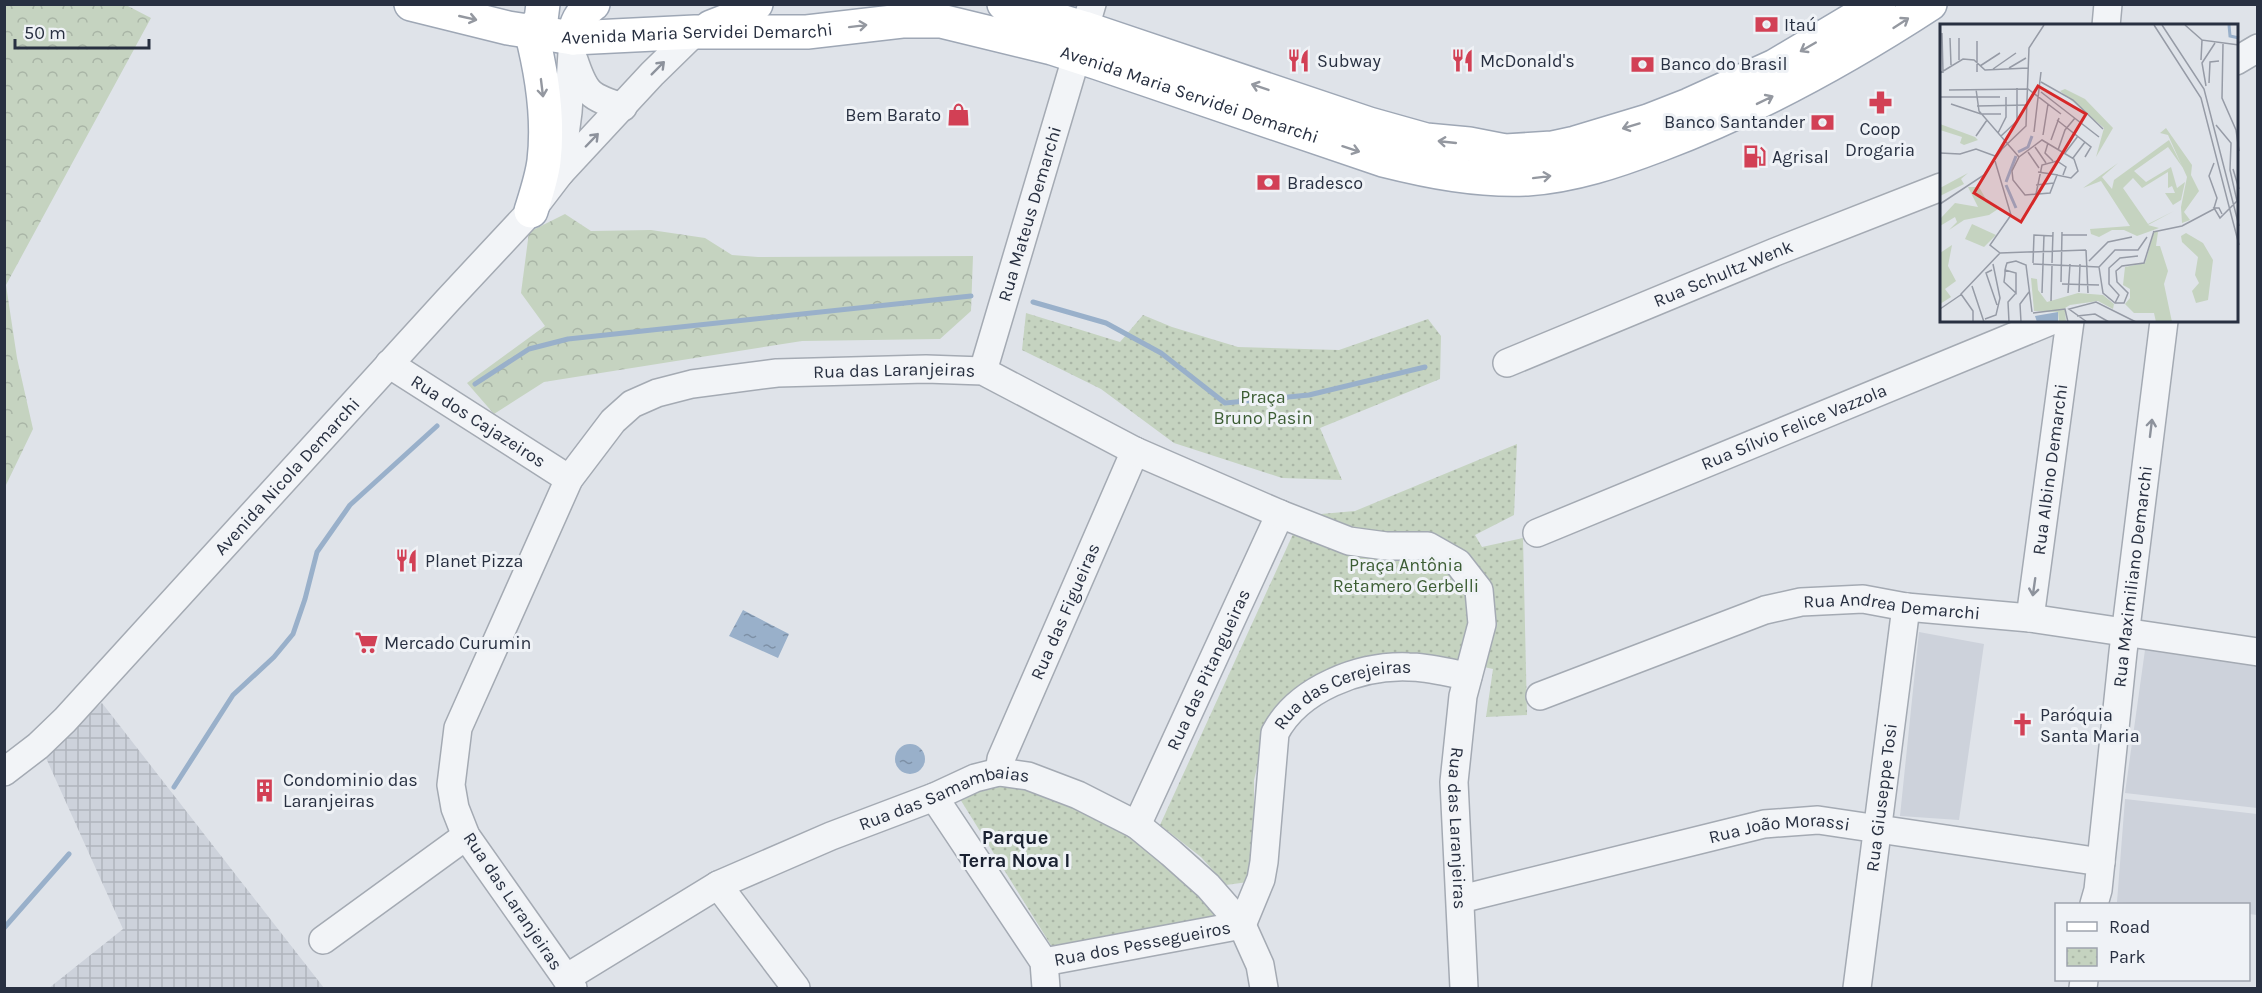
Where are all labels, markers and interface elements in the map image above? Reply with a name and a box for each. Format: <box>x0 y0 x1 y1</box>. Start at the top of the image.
scale bar <box>15 12 148 50</box>
bank icon: Itaú <box>1753 12 1779 38</box>
one-way arrow <box>457 13 477 24</box>
place label: Itaú <box>1784 14 1817 36</box>
one-way arrow <box>1892 17 1909 29</box>
street label: Avenida Maria Servidei Demarchi <box>560 18 834 49</box>
one-way arrow <box>847 20 867 31</box>
text: 50 m <box>24 22 66 44</box>
inset map <box>1940 24 2238 322</box>
street label: Avenida Maria Servidei Demarchi <box>1058 41 1322 148</box>
one-way arrow <box>1800 41 1817 53</box>
restaurant icon: Subway <box>1286 48 1312 74</box>
restaurant icon: McDonald's <box>1449 48 1475 74</box>
place label: Subway <box>1317 50 1381 72</box>
place label: McDonald's <box>1480 50 1575 72</box>
bank icon: Banco do Brasil <box>1629 51 1655 77</box>
place label: Banco do Brasil <box>1660 53 1788 75</box>
one-way arrow <box>650 61 665 76</box>
one-way arrow <box>537 78 548 98</box>
one-way arrow <box>1252 80 1270 91</box>
pharmacy icon: Coop Drogaria <box>1867 90 1893 116</box>
one-way arrow <box>1756 94 1774 105</box>
shop icon: Bem Barato <box>946 102 972 128</box>
place label: Bem Barato <box>845 104 941 126</box>
bank icon: Banco Santander <box>1810 109 1836 135</box>
place label: Banco Santander <box>1664 111 1805 133</box>
place label: Coop Drogaria <box>1845 118 1915 161</box>
one-way arrow <box>1622 121 1641 132</box>
street label: Rua Mateus Demarchi <box>993 123 1066 304</box>
one-way arrow <box>584 133 599 148</box>
one-way arrow <box>1438 136 1457 147</box>
one-way arrow <box>1341 144 1360 155</box>
fuel station icon: Agrisal <box>1741 144 1767 170</box>
place label: Agrisal <box>1772 146 1829 168</box>
bank icon: Bradesco <box>1256 170 1282 196</box>
one-way arrow <box>1532 171 1552 182</box>
place label: Bradesco <box>1287 172 1363 194</box>
street label: Rua Schultz Wenk <box>1650 235 1796 312</box>
street label: Rua das Laranjeiras <box>813 358 976 383</box>
street label: Rua dos Cajazeiros <box>407 370 550 472</box>
street label: Rua Sílvio Felice Vazzola <box>1698 379 1890 475</box>
street label: Rua Albino Demarchi <box>2028 382 2072 556</box>
park label: Praça Bruno Pasin <box>1213 386 1313 429</box>
street label: Avenida Nicola Demarchi <box>210 393 364 560</box>
one-way arrow <box>2146 418 2157 438</box>
street label: Rua Maximiliano Demarchi <box>2108 464 2157 689</box>
street label: Rua das Figueiras <box>1026 540 1105 683</box>
restaurant icon: Planet Pizza <box>394 548 420 574</box>
place label: Planet Pizza <box>425 550 523 572</box>
park label: Praça Antônia Retamero Gerbelli <box>1333 554 1479 597</box>
one-way arrow <box>2028 577 2039 596</box>
street label: Rua das Pitangueiras <box>1162 586 1255 754</box>
street label: Rua Andrea Demarchi <box>1803 588 1981 625</box>
supermarket icon: Mercado Curumin <box>353 630 379 656</box>
place label: Mercado Curumin <box>384 632 531 654</box>
street label: Rua das Cerejeiras <box>1269 656 1412 734</box>
place label: Paróquia Santa Maria <box>2040 704 2140 747</box>
church icon: Paróquia Santa Maria <box>2009 712 2035 738</box>
street label: Rua Giuseppe Tosi <box>1861 722 1902 873</box>
street label: Rua das Laranjeiras <box>1443 746 1471 910</box>
street label: Rua das Samambaias <box>856 761 1031 835</box>
place label: Condominio das Laranjeiras <box>283 769 418 812</box>
building icon: Condominio das Laranjeiras <box>252 777 278 803</box>
street label: Rua João Morassi <box>1706 809 1852 848</box>
district label: Parque Terra Nova I <box>960 826 1070 872</box>
street label: Rua das Laranjeiras <box>459 828 567 974</box>
legend <box>2055 903 2250 981</box>
street label: Rua dos Pessegueiros <box>1052 916 1232 971</box>
text: Road <box>2109 916 2150 938</box>
text: Park <box>2109 946 2146 968</box>

